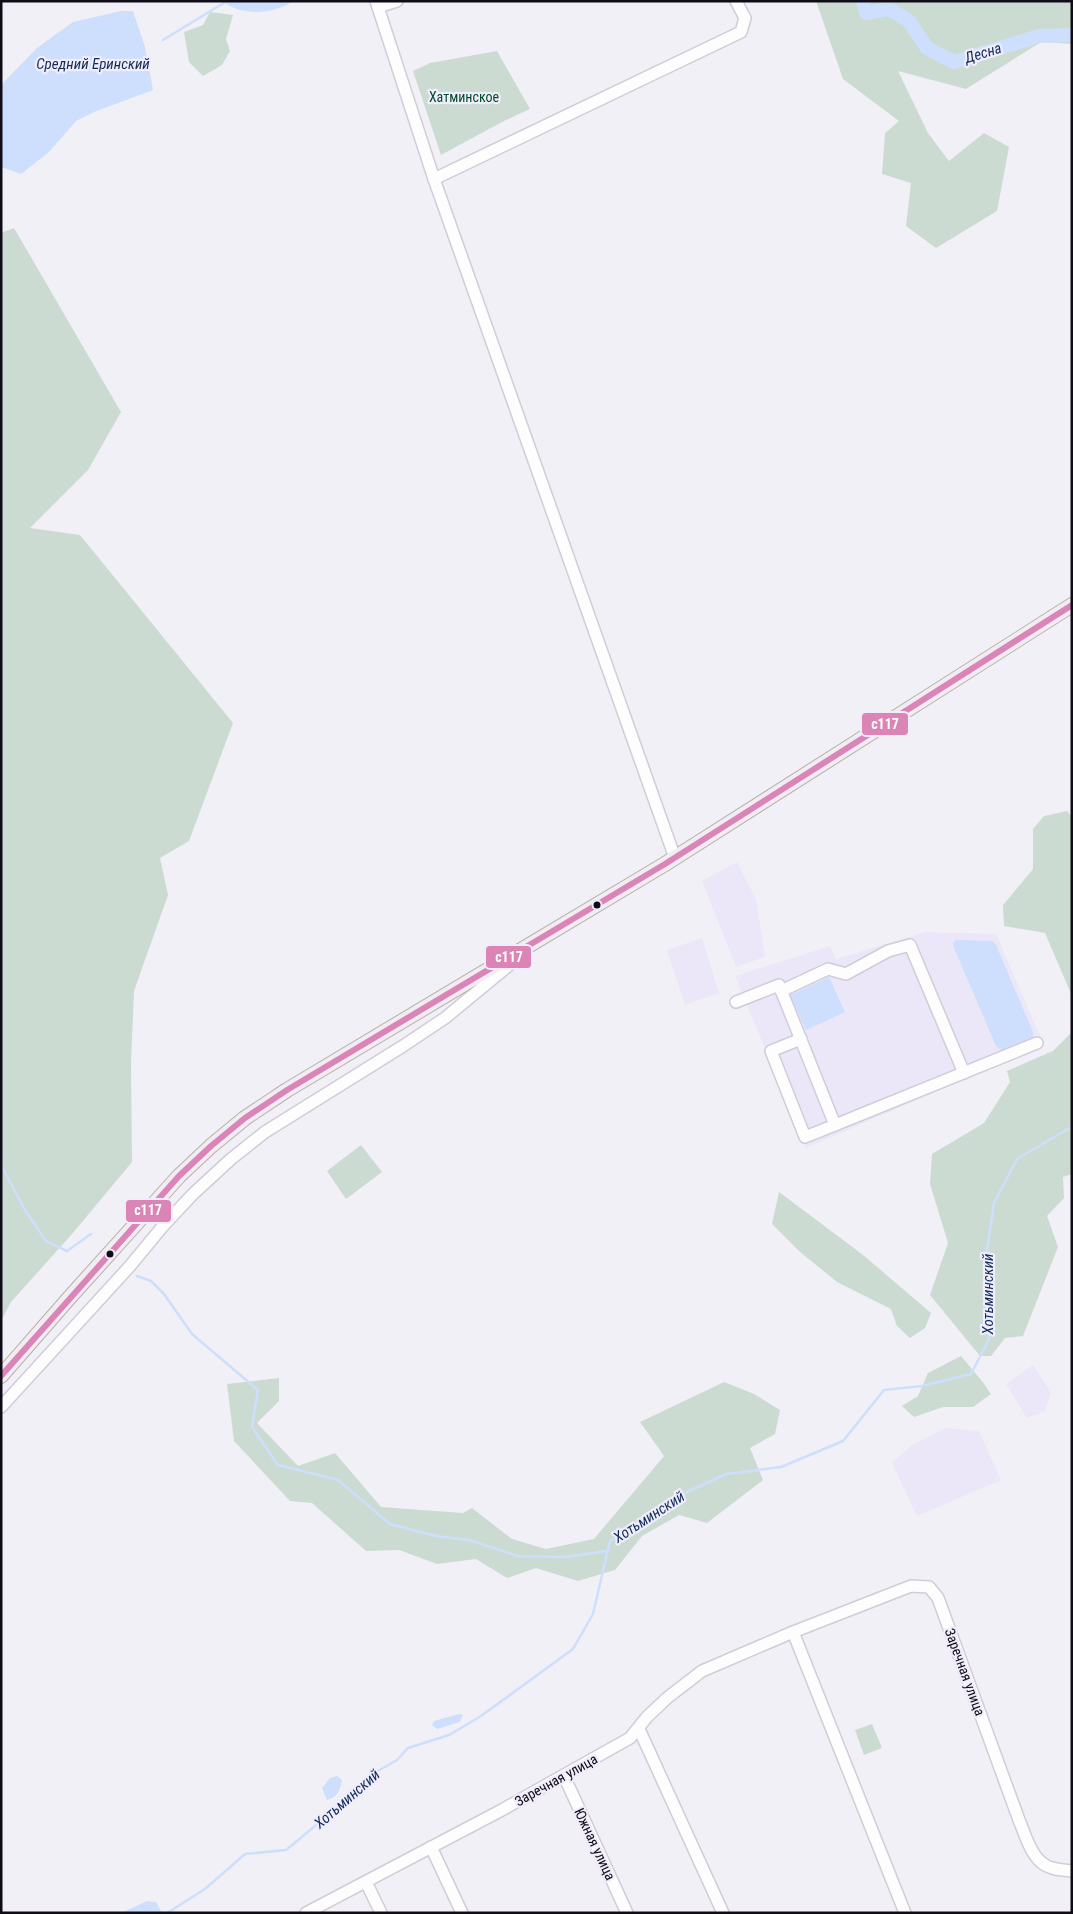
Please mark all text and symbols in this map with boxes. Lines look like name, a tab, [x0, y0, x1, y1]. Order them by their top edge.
water label: Десна	[961, 39, 1004, 67]
water label: Средний Еринский	[36, 55, 150, 73]
park label: Хатминское	[429, 89, 500, 105]
line badge: с117	[861, 712, 909, 736]
text: с117	[871, 716, 899, 732]
unlabelled marker	[592, 900, 602, 910]
line badge: с117	[485, 945, 532, 969]
text: с117	[495, 949, 523, 965]
line badge: с117	[125, 1199, 172, 1223]
text: с117	[134, 1202, 162, 1218]
unlabelled marker	[105, 1249, 115, 1259]
water label: Хотьминский	[979, 1254, 997, 1335]
water label: Хотьминский	[609, 1487, 688, 1547]
street label: Заречная улица	[942, 1626, 988, 1718]
street label: Заречная улица	[512, 1751, 600, 1809]
water label: Хотьминский	[310, 1766, 383, 1833]
street label: Южная улица	[571, 1805, 619, 1883]

